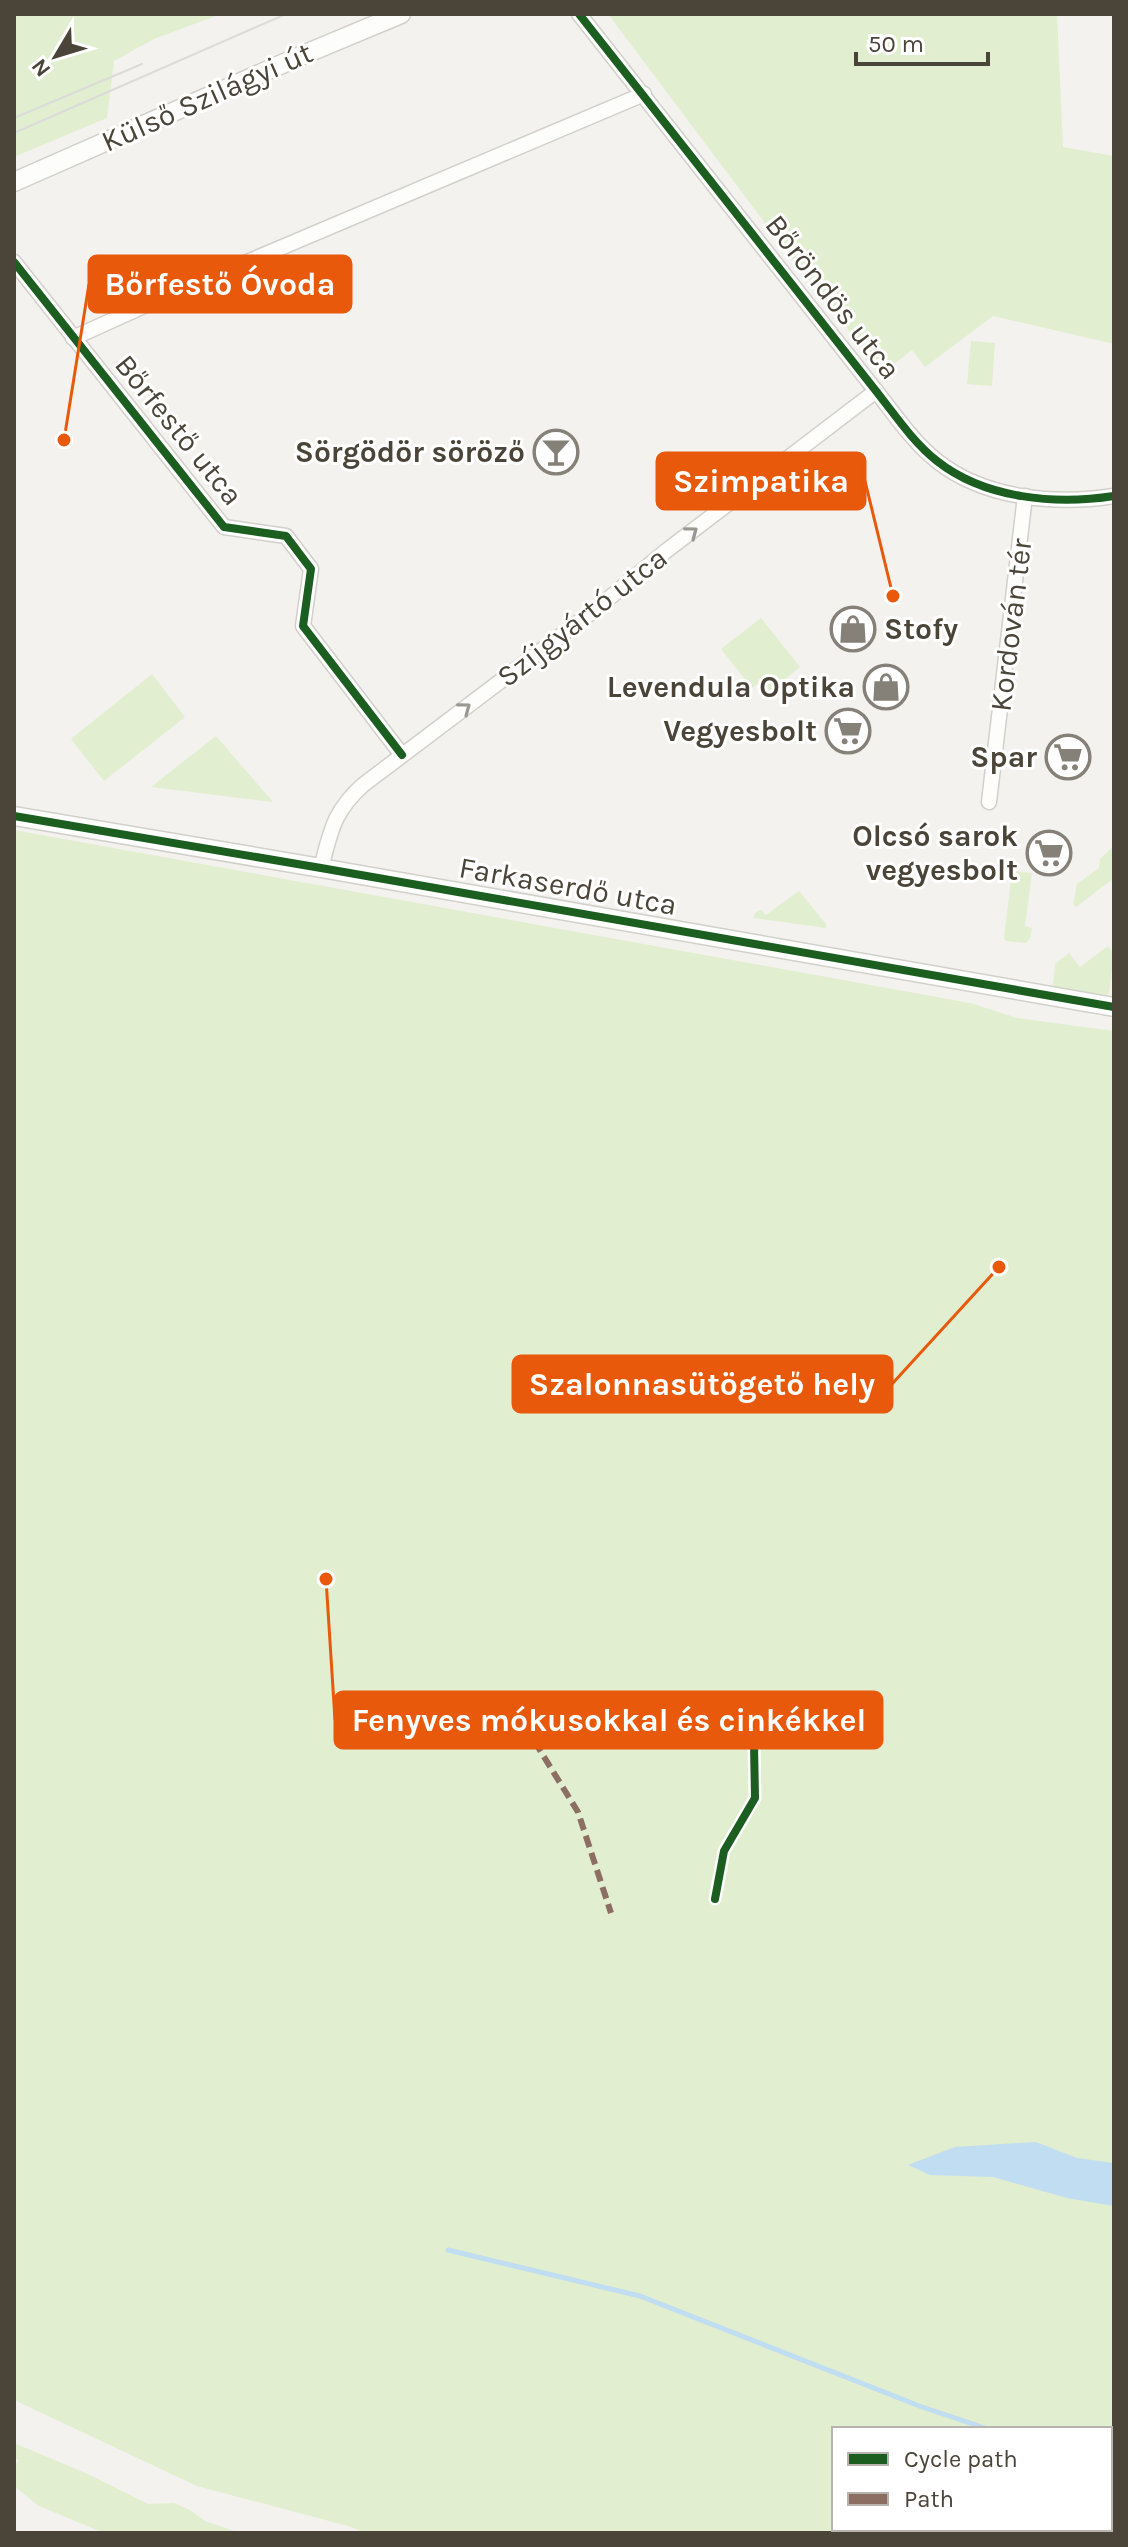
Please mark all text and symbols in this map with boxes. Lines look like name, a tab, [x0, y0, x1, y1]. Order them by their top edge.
north arrow	[16, 16, 96, 96]
scale bar	[856, 16, 988, 66]
text: 50 m	[868, 30, 924, 58]
street label: Külső Szilágyi út	[96, 34, 318, 160]
text: N	[26, 53, 56, 82]
street label: Bőröndös utca	[758, 208, 908, 386]
callout: Bőrfestő Óvoda	[89, 256, 351, 312]
text: Bőrfestő Óvoda	[105, 264, 335, 303]
street label: Bőrfestő utca	[107, 347, 251, 513]
bar icon: Sörgödör söröző	[532, 428, 580, 476]
place label: Sörgödör söröző	[295, 434, 525, 470]
callout: Szimpatika	[657, 453, 865, 509]
text: Szimpatika	[673, 463, 849, 500]
one-way arrow	[684, 527, 698, 541]
street label: Kordován tér	[983, 536, 1039, 714]
street label: Szíjgyártó utca	[490, 539, 674, 695]
shop icon: Stofy	[829, 605, 877, 653]
place label: Stofy	[884, 611, 958, 647]
shop icon: Levendula Optika	[862, 663, 910, 711]
place label: Levendula Optika	[607, 669, 855, 705]
one-way arrow	[456, 703, 470, 717]
supermarket icon: Vegyesbolt	[824, 707, 872, 755]
place label: Vegyesbolt	[663, 713, 817, 749]
supermarket icon: Spar	[1044, 733, 1092, 781]
place label: Spar	[970, 739, 1037, 775]
place label: Olcsó sarok vegyesbolt	[852, 818, 1018, 888]
supermarket icon: Olcsó sarok vegyesbolt	[1025, 829, 1073, 877]
street label: Farkaserdő utca	[456, 849, 680, 923]
callout: Szalonnasütögető hely	[513, 1356, 892, 1412]
text: Szalonnasütögető hely	[529, 1366, 875, 1403]
callout: Fenyves mókusokkal és cinkékkel	[335, 1692, 882, 1748]
text: Fenyves mókusokkal és cinkékkel	[352, 1702, 866, 1739]
legend	[832, 2427, 1112, 2531]
text: Cycle path	[904, 2445, 1018, 2473]
text: Path	[904, 2485, 954, 2513]

